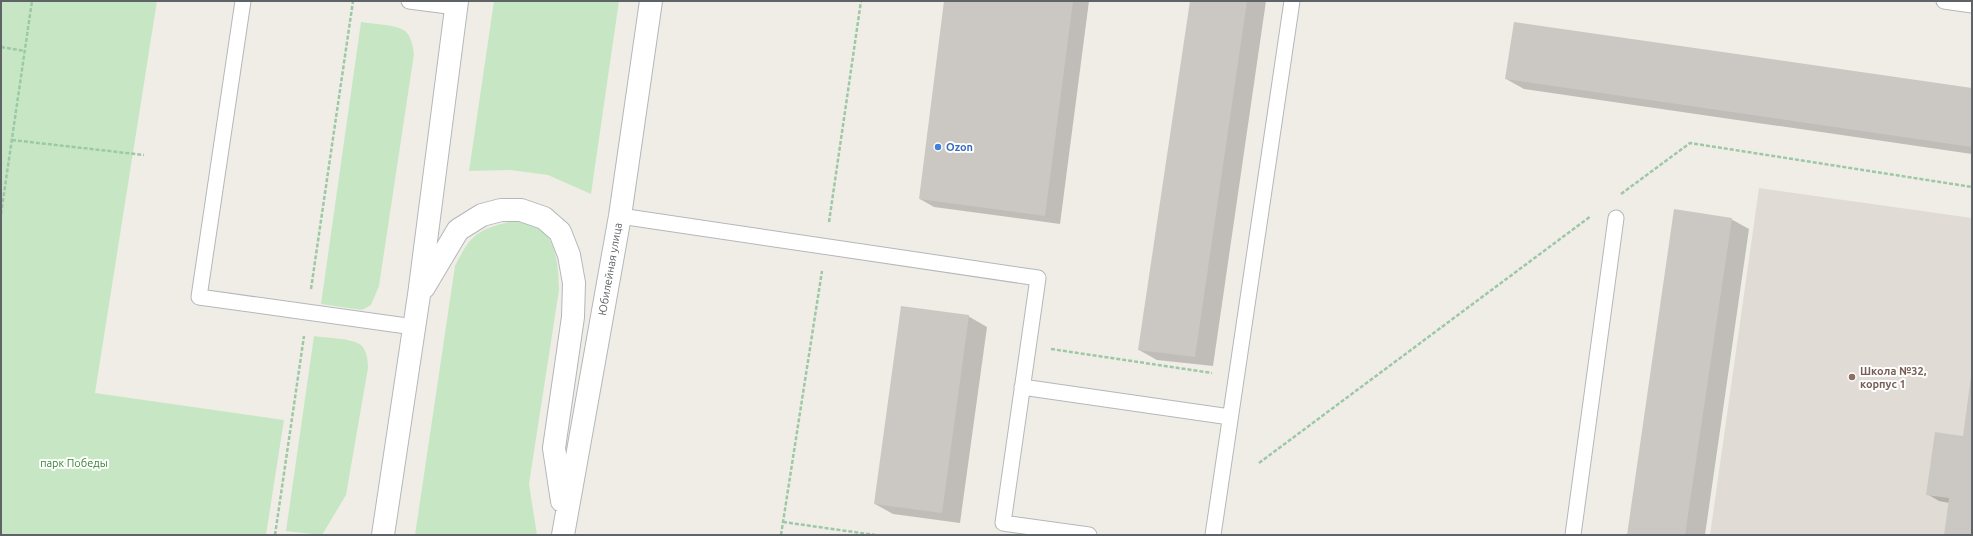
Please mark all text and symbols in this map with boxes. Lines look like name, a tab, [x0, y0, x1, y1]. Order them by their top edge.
place label: Ozon	[946, 141, 973, 153]
marker: Ozon	[933, 142, 943, 152]
street label: Юбилейная улица	[596, 222, 624, 316]
place label: Школа №32, корпус 1	[1860, 365, 1927, 390]
marker: Школа №32, корпус 1	[1847, 372, 1857, 382]
park label: парк Победы	[40, 457, 108, 469]

